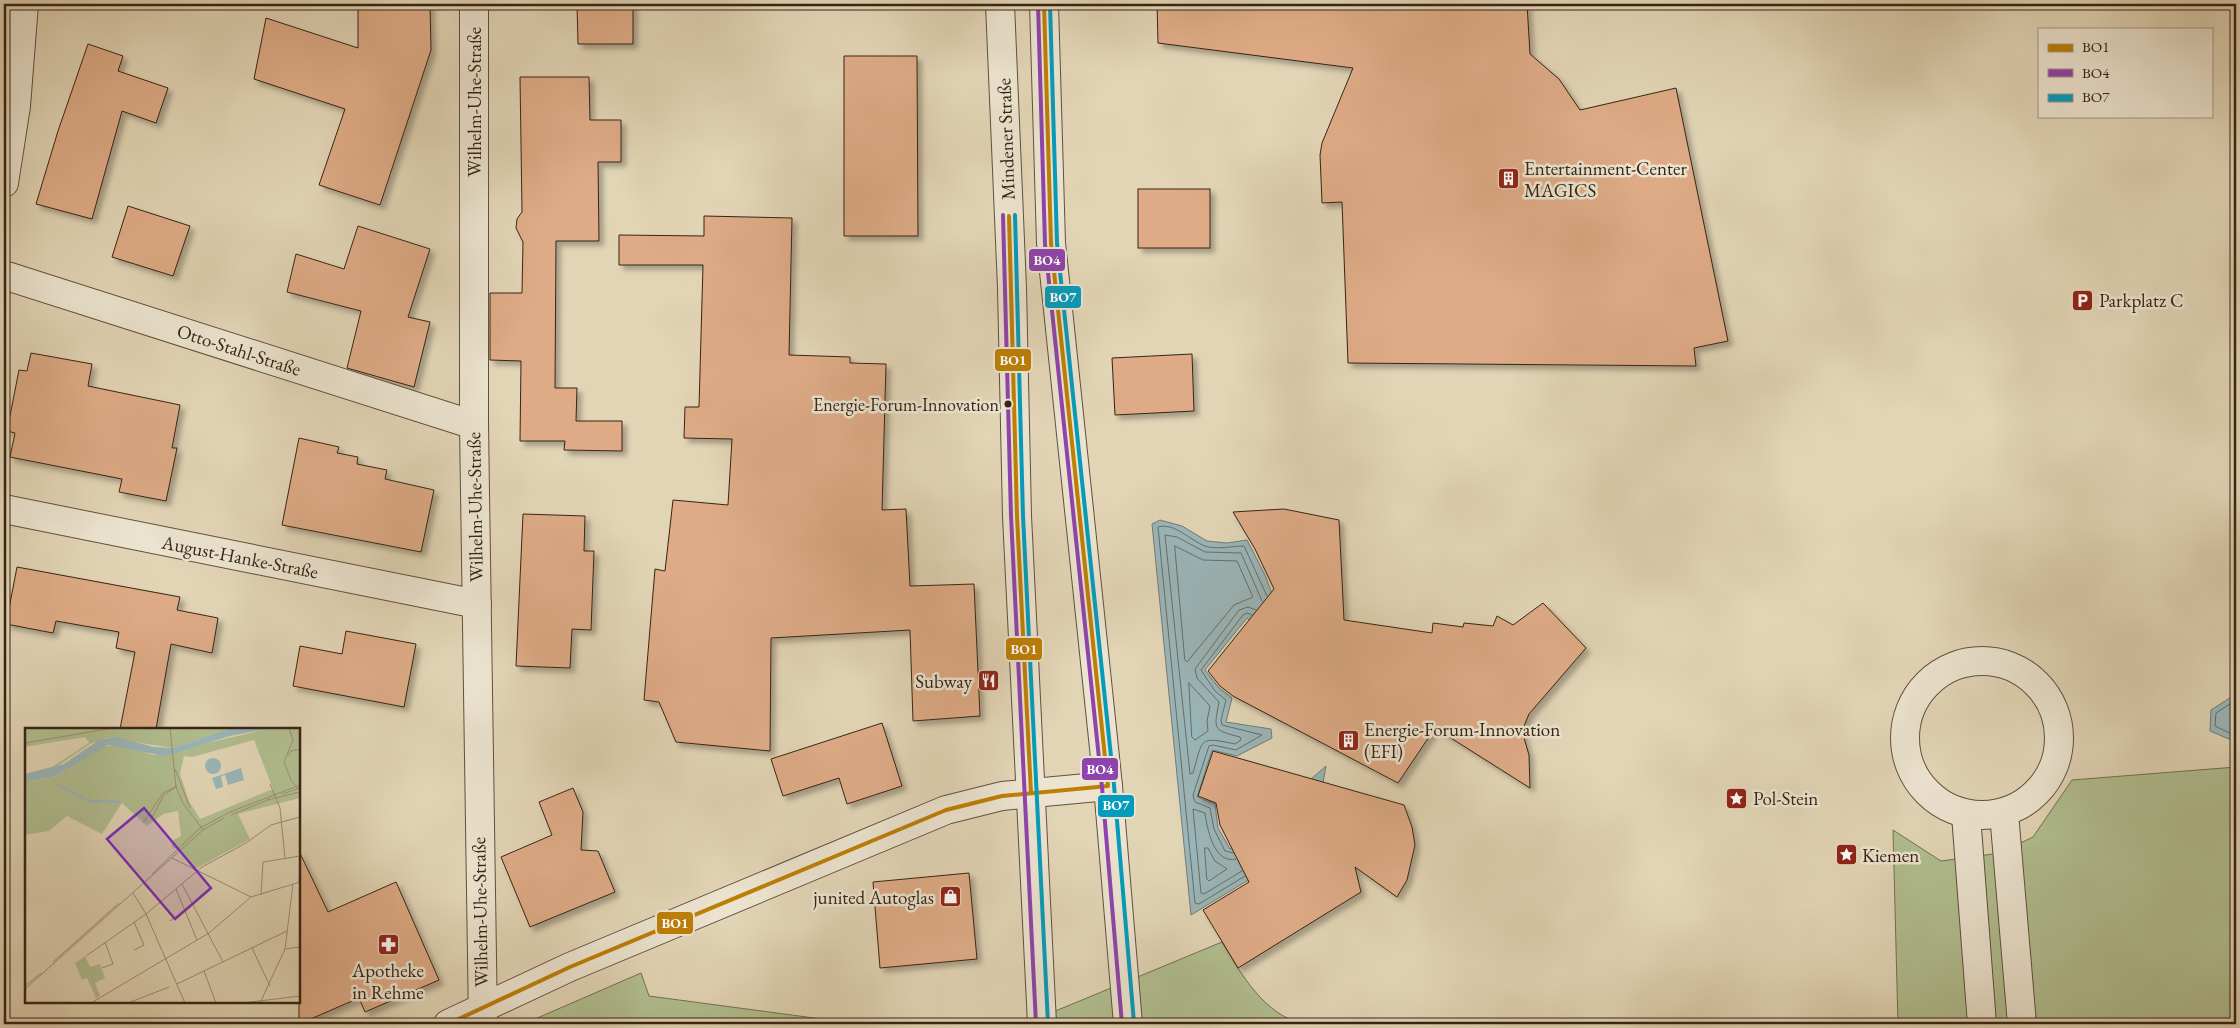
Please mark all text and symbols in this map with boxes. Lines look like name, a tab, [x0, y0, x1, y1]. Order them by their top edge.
street label: Wilhelm-Uhe-Straße	[462, 27, 487, 177]
legend	[2038, 28, 2212, 118]
text: BO1	[2082, 37, 2109, 56]
text: BO4	[2082, 63, 2110, 82]
street label: Mindener Straße	[991, 78, 1021, 200]
text: BO7	[2082, 87, 2110, 106]
place label: Entertainment-Center MAGICS	[1524, 156, 1687, 203]
building icon: Entertainment-Center MAGICS	[1496, 167, 1520, 191]
line badge: BO4	[1028, 248, 1066, 272]
text: BO4	[1034, 251, 1061, 269]
line badge: BO7	[1044, 285, 1082, 309]
text: BO7	[1050, 288, 1077, 306]
parking icon: Parkplatz C	[2071, 288, 2095, 312]
place label: Parkplatz C	[2099, 288, 2184, 313]
street label: Otto-Stahl-Straße	[174, 318, 304, 382]
line badge: BO1	[994, 348, 1032, 372]
text: BO1	[1000, 351, 1026, 369]
place label: Energie-Forum-Innovation	[813, 393, 999, 416]
marker: Energie-Forum-Innovation	[1003, 399, 1013, 409]
street label: Wilhelm-Uhe-Straße	[461, 432, 489, 582]
street label: August-Hanke-Straße	[159, 529, 320, 584]
line badge: BO1	[1005, 637, 1043, 661]
text: BO1	[1011, 640, 1037, 658]
place label: Subway	[915, 669, 973, 694]
restaurant icon: Subway	[976, 669, 1000, 693]
place label: Energie-Forum-Innovation (EFI)	[1364, 717, 1560, 764]
inset map	[25, 728, 300, 1003]
building icon: Energie-Forum-Innovation (EFI)	[1336, 728, 1360, 752]
line badge: BO4	[1081, 757, 1119, 781]
text: BO4	[1087, 760, 1114, 778]
place icon: Pol-Stein	[1725, 786, 1749, 810]
place label: Pol-Stein	[1753, 786, 1818, 811]
line badge: BO7	[1097, 794, 1135, 818]
text: BO7	[1103, 796, 1130, 814]
street label: Wilhelm-Uhe-Straße	[466, 837, 494, 987]
place icon: Kiemen	[1834, 843, 1858, 867]
place label: Kiemen	[1862, 843, 1919, 868]
place label: junited Autoglas	[812, 885, 934, 910]
shop icon: junited Autoglas	[938, 885, 962, 909]
line badge: BO1	[656, 911, 694, 935]
text: BO1	[662, 914, 688, 932]
pharmacy icon: Apotheke in Rehme	[376, 932, 400, 956]
place label: Apotheke in Rehme	[351, 958, 424, 1005]

